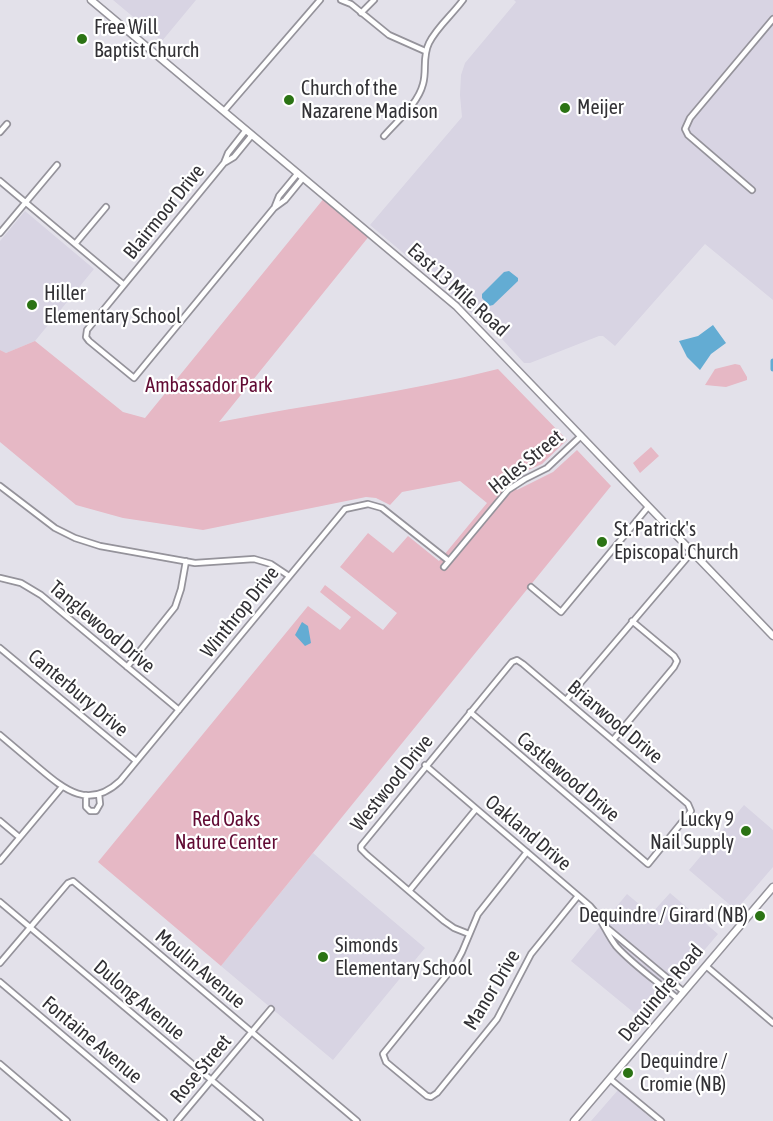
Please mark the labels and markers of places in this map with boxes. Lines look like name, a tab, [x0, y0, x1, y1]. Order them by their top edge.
place label: Free Will Baptist Church	[94, 16, 200, 63]
marker: Free Will Baptist Church	[75, 32, 89, 46]
place label: Church of the Nazarene Madison	[301, 77, 438, 124]
marker: Church of the Nazarene Madison	[282, 93, 296, 107]
place label: Meijer	[577, 96, 624, 120]
marker: Meijer	[558, 101, 572, 115]
place label: Hiller Elementary School	[44, 282, 181, 329]
marker: Hiller Elementary School	[25, 298, 39, 312]
place label: St. Patrick's Episcopal Church	[614, 518, 739, 565]
marker: St. Patrick's Episcopal Church	[595, 535, 609, 549]
place label: Lucky 9 Nail Supply	[650, 808, 734, 855]
marker: Lucky 9 Nail Supply	[739, 824, 753, 838]
place label: Dequindre / Girard (NB)	[579, 904, 748, 928]
marker: Dequindre / Girard (NB)	[753, 909, 767, 923]
place label: Simonds Elementary School	[335, 934, 472, 981]
marker: Simonds Elementary School	[316, 950, 330, 964]
place label: Dequindre / Cromie (NB)	[640, 1050, 728, 1097]
marker: Dequindre / Cromie (NB)	[621, 1066, 635, 1080]

